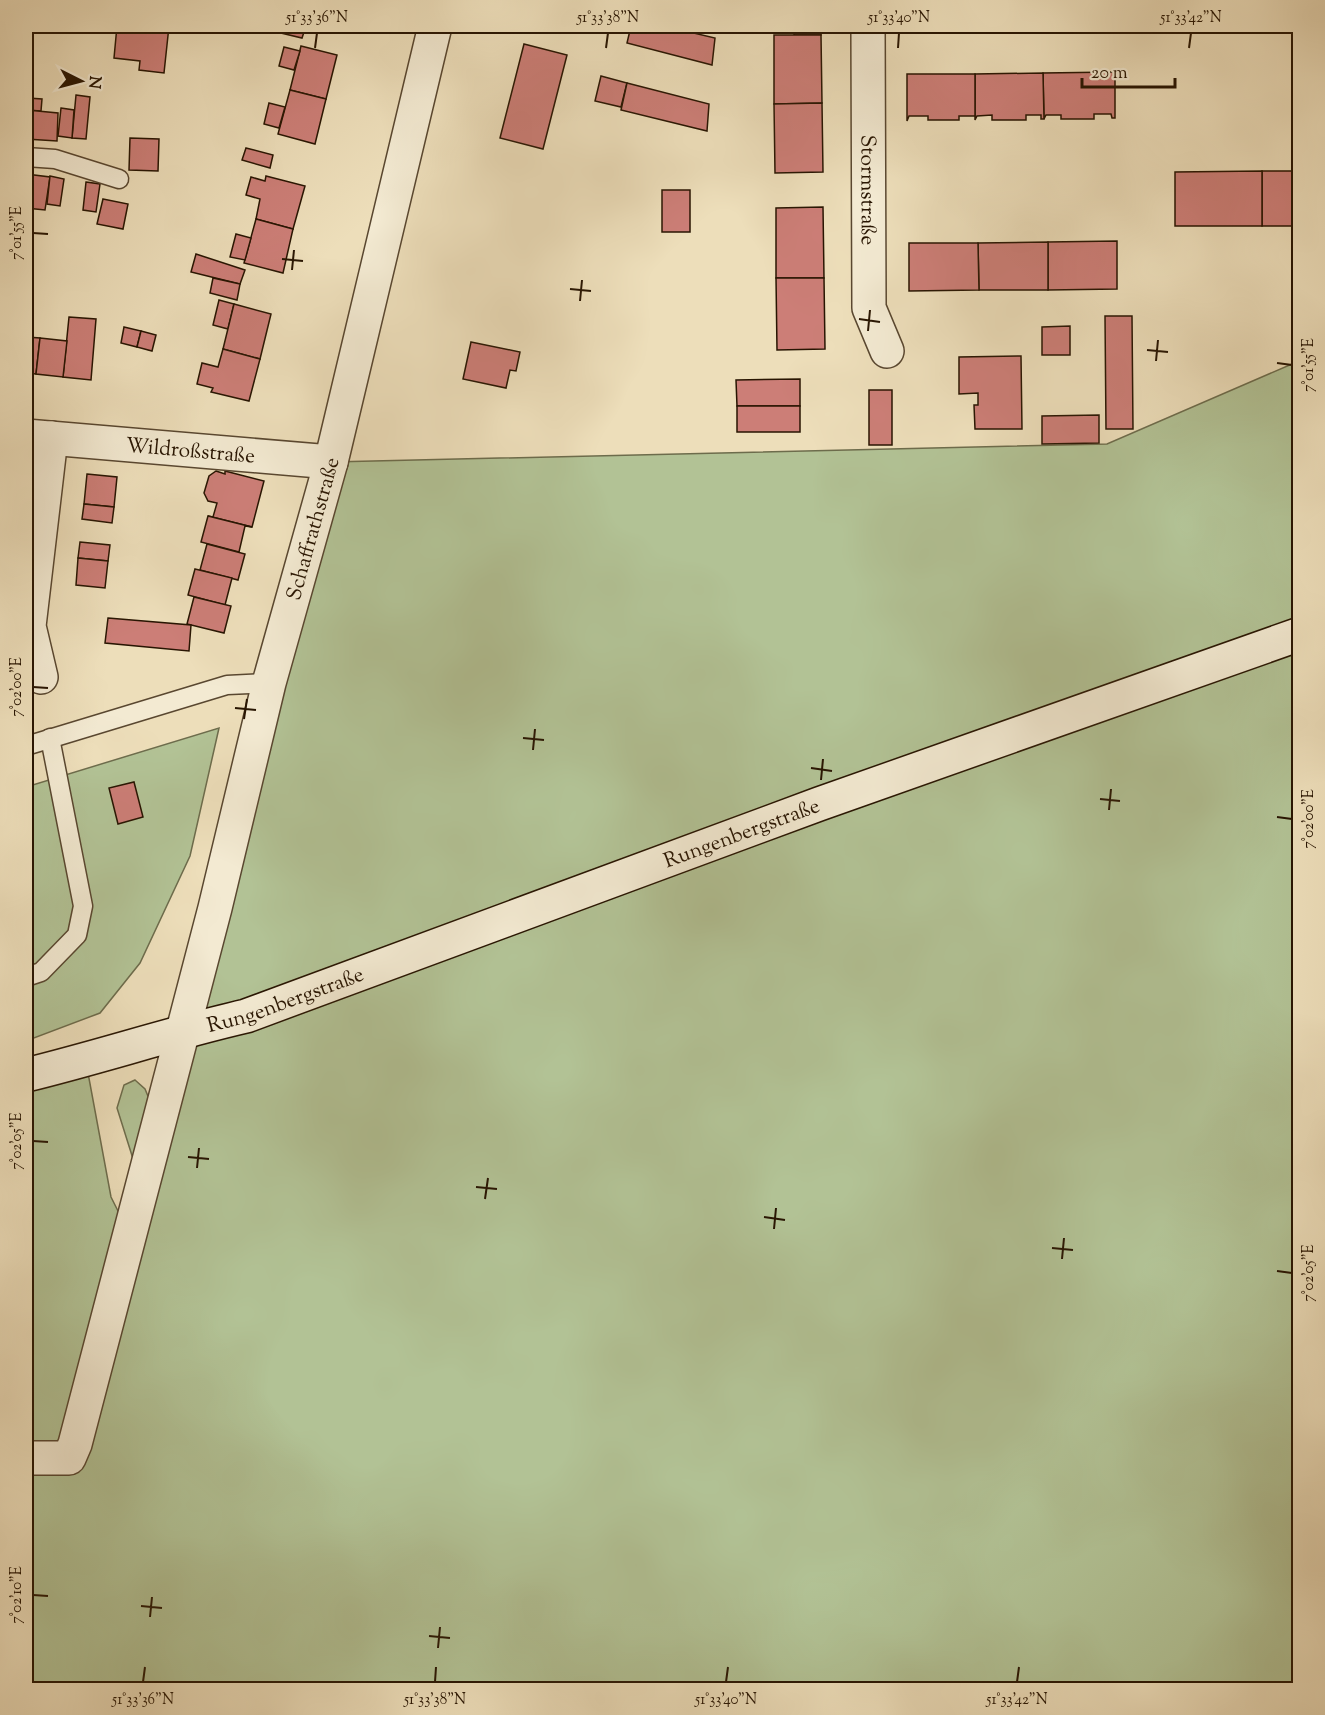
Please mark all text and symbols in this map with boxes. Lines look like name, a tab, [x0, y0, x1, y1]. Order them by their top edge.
text: 51°33'36"N	[285, 8, 348, 29]
text: 51°33'38"N	[576, 8, 639, 29]
text: 51°33'40"N	[867, 8, 930, 29]
text: 51°33'42"N	[1159, 8, 1222, 29]
north arrow	[51, 51, 111, 111]
scale bar	[1082, 51, 1175, 89]
text: 20 m	[1091, 61, 1128, 87]
text: N	[81, 75, 106, 90]
street label: Stormstraße	[851, 135, 882, 245]
text: 7°01'55"E	[7, 206, 28, 260]
text: 7°01'55"E	[1299, 338, 1320, 392]
street label: Wildroßstraße	[124, 432, 256, 472]
street label: Schaffrathstraße	[280, 454, 349, 604]
text: 7°02'00"E	[7, 657, 28, 717]
text: 7°02'00"E	[1299, 789, 1320, 849]
street label: Rungenbergstraße	[660, 792, 824, 877]
street label: Rungenbergstraße	[204, 961, 369, 1042]
text: 7°02'05"E	[7, 1112, 28, 1170]
text: 7°02'05"E	[1299, 1244, 1320, 1302]
text: 7°02'10"E	[7, 1566, 28, 1624]
text: 51°33'36"N	[111, 1690, 174, 1711]
text: 51°33'38"N	[403, 1690, 466, 1711]
text: 51°33'40"N	[694, 1690, 757, 1711]
text: 51°33'42"N	[985, 1690, 1048, 1711]

